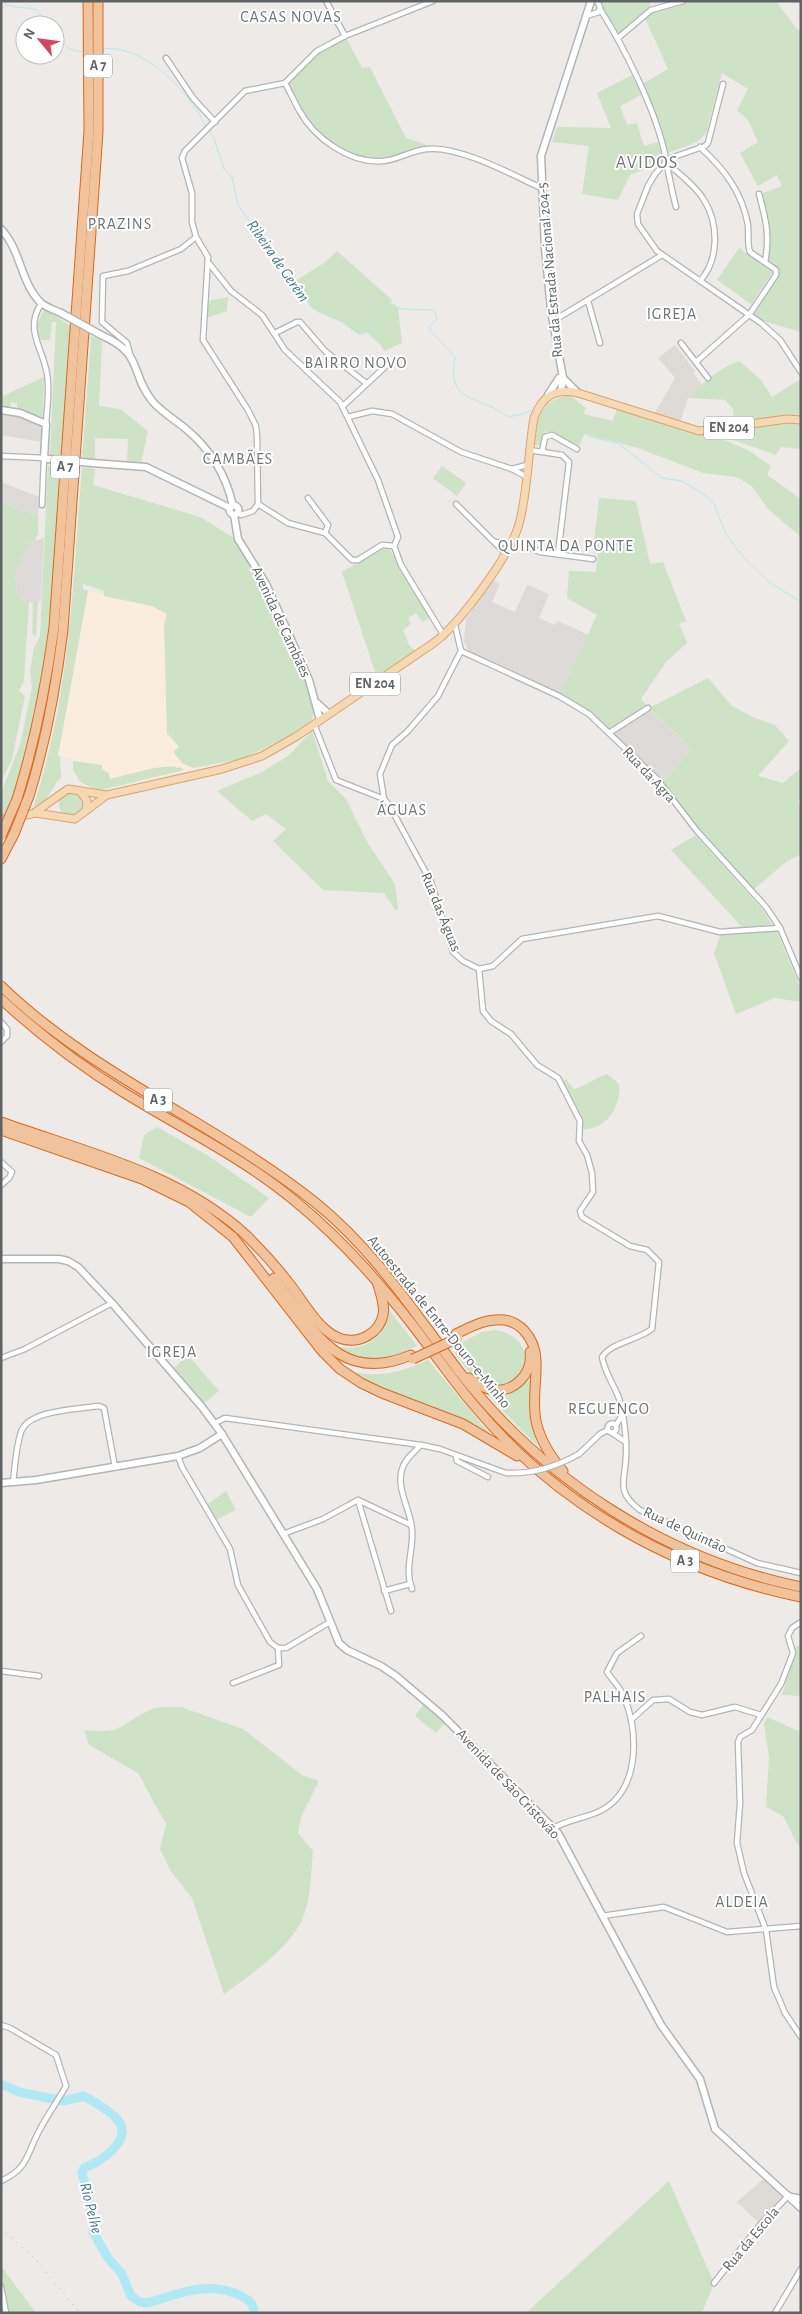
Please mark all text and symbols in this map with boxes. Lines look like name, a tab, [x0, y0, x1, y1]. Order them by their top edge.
district label: CASAS NOVAS	[240, 9, 342, 25]
north arrow	[15, 15, 65, 65]
text: N	[21, 27, 38, 42]
road number: A 7	[84, 54, 112, 78]
district label: AVIDOS	[616, 154, 678, 172]
street label: Rua da Estrada Nacional 204-5	[535, 182, 565, 358]
district label: PRAZINS	[88, 216, 152, 232]
water label: Ribeira de Gerêm	[244, 217, 312, 305]
district label: IGREJA	[647, 306, 697, 322]
district label: BAIRRO NOVO	[304, 355, 408, 371]
road number: EN 204	[704, 416, 754, 439]
district label: CAMBÃES	[203, 449, 273, 467]
road number: A 7	[51, 456, 79, 478]
district label: QUINTA DA PONTE	[498, 538, 634, 555]
street label: Avenida de Cambães	[249, 564, 313, 680]
road number: EN 204	[350, 672, 400, 696]
street label: Rua da Agra	[620, 744, 678, 806]
district label: ÁGUAS	[377, 800, 427, 818]
street label: Rua das Águas	[418, 870, 466, 954]
road number: A 3	[144, 1088, 172, 1112]
street label: Autoestrada de Entre-Douro-e-Minho	[365, 1233, 513, 1411]
district label: IGREJA	[147, 1344, 197, 1360]
district label: REGUENGO	[568, 1401, 650, 1417]
street label: Rua de Quintão	[641, 1504, 729, 1556]
road number: A 3	[671, 1550, 699, 1572]
district label: PALHAIS	[584, 1689, 646, 1705]
street label: Avenida de São Cristovão	[453, 1726, 563, 1842]
district label: ALDEIA	[715, 1894, 769, 1910]
water label: Rio Pelhe	[77, 2181, 105, 2235]
street label: Rua da Escola	[720, 2204, 782, 2274]

